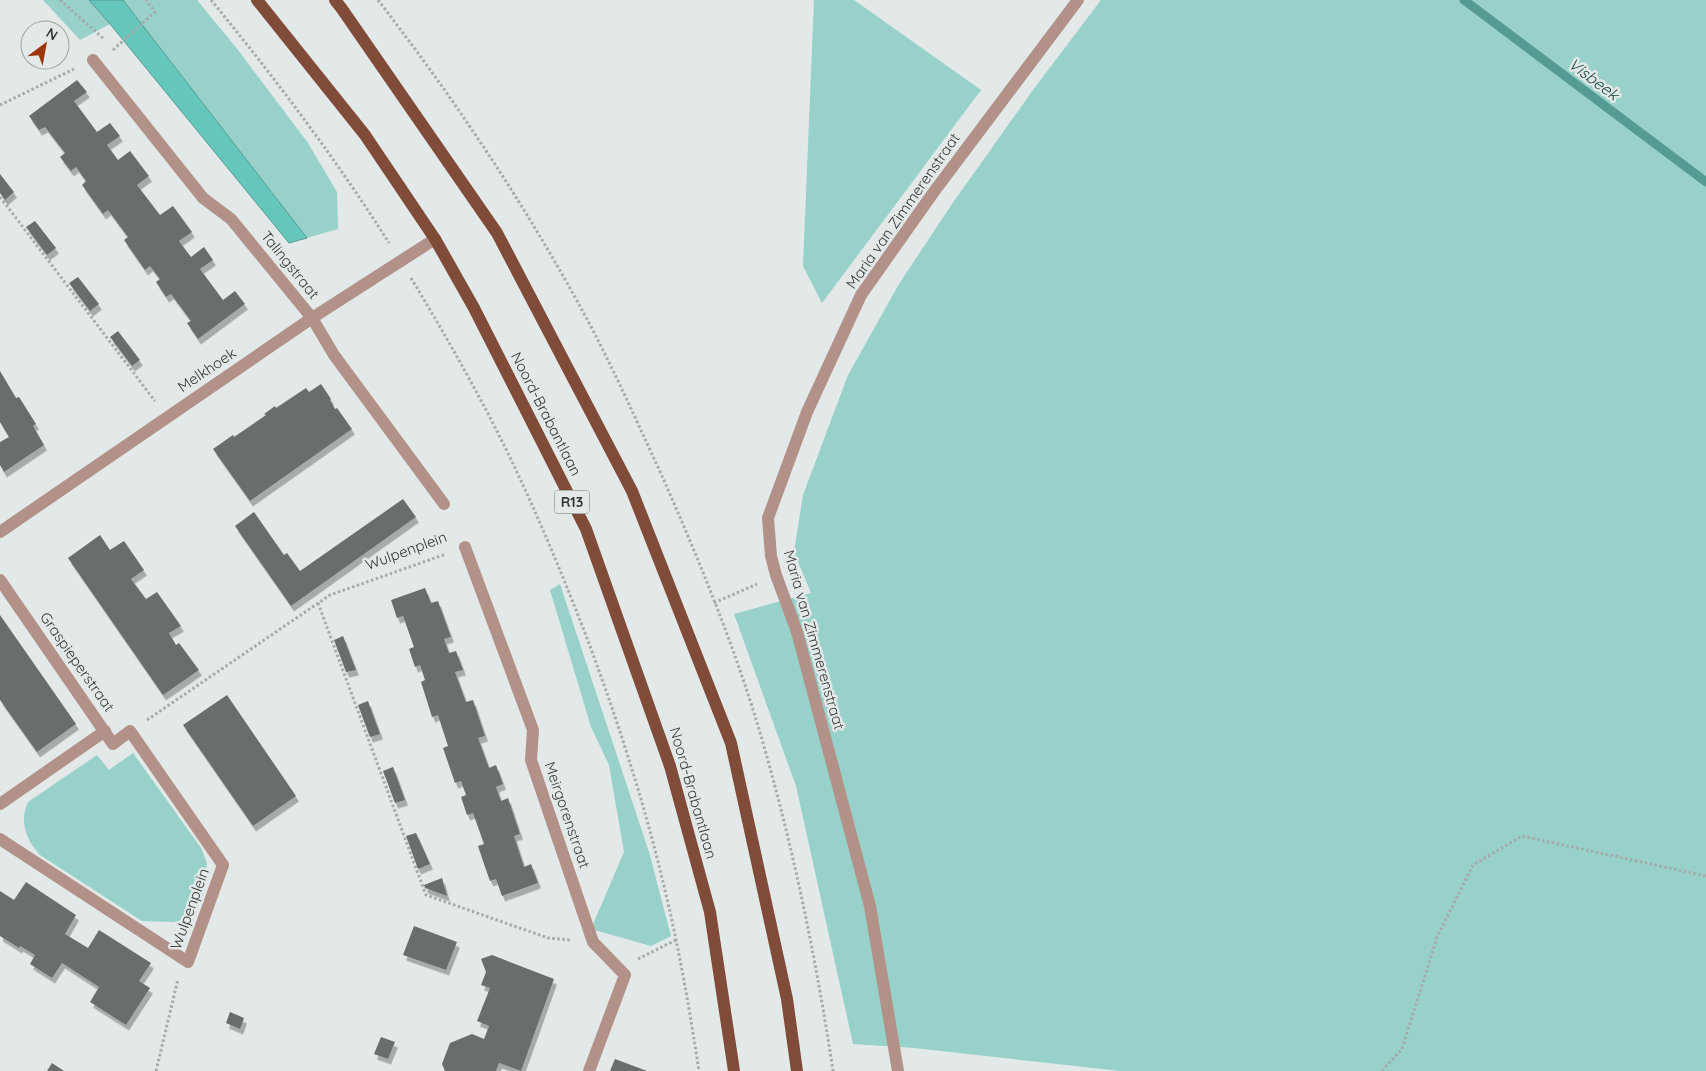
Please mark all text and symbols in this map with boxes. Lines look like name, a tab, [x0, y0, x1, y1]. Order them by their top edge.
north arrow	[20, 20, 70, 70]
text: N	[43, 24, 61, 44]
water label: Visbeek	[1565, 54, 1624, 105]
street label: Maria van Zimmerenstraat	[842, 129, 964, 292]
street label: Talingstraat	[257, 227, 324, 303]
street label: Melkhoek	[174, 343, 240, 396]
street label: Noord-Brabantlaan	[507, 349, 586, 479]
road number: R13	[554, 491, 590, 514]
street label: Wulpenplein	[362, 527, 449, 574]
street label: Maria van Zimmerenstraat	[780, 548, 849, 732]
street label: Graspieperstraat	[36, 608, 119, 715]
street label: Noord-Brabantlaan	[666, 725, 721, 861]
street label: Meirgorenstraat	[540, 759, 595, 871]
street label: Wulpenplein	[166, 865, 213, 952]

